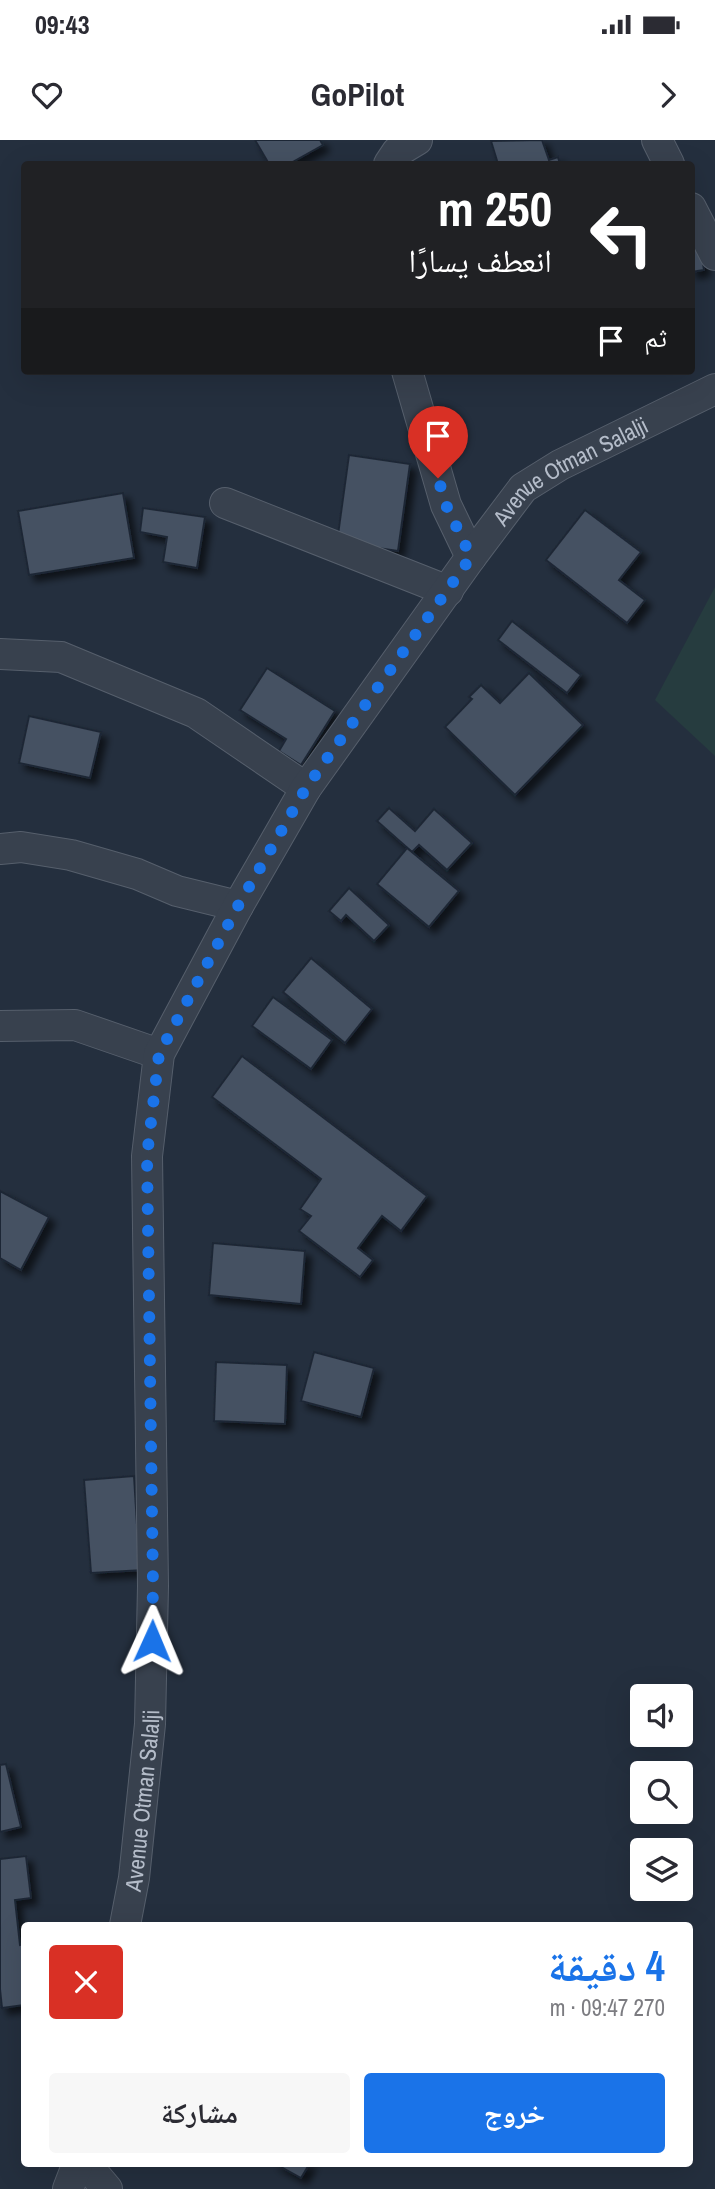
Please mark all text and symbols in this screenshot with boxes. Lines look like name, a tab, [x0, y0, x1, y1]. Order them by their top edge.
text: 09:43	[35, 7, 90, 42]
text: GoPilot	[311, 73, 404, 116]
icon: heart	[28, 76, 66, 114]
icon: forward	[649, 76, 687, 114]
text: 250 m	[438, 175, 552, 241]
icon: left	[576, 189, 667, 280]
text: انعطف يسارًا	[409, 239, 552, 282]
text: ثم	[644, 320, 667, 355]
icon: arrive	[592, 322, 630, 360]
pin	[408, 406, 468, 478]
street label: Avenue Otman Salalji	[484, 409, 653, 532]
icon: arrive	[419, 417, 457, 455]
position arrow	[115, 1604, 189, 1678]
map controls	[630, 1684, 693, 1901]
button: sound	[630, 1684, 693, 1747]
street label: Avenue Otman Salalji	[116, 1709, 166, 1895]
button: search	[630, 1761, 693, 1824]
button: layers	[630, 1838, 693, 1901]
text: 4 دقيقة	[548, 1938, 665, 1994]
button: close	[49, 1945, 123, 2019]
text: 270 m · 09:47	[550, 1992, 665, 2023]
button: مشاركة	[49, 2073, 350, 2153]
button: خروج	[364, 2073, 665, 2153]

